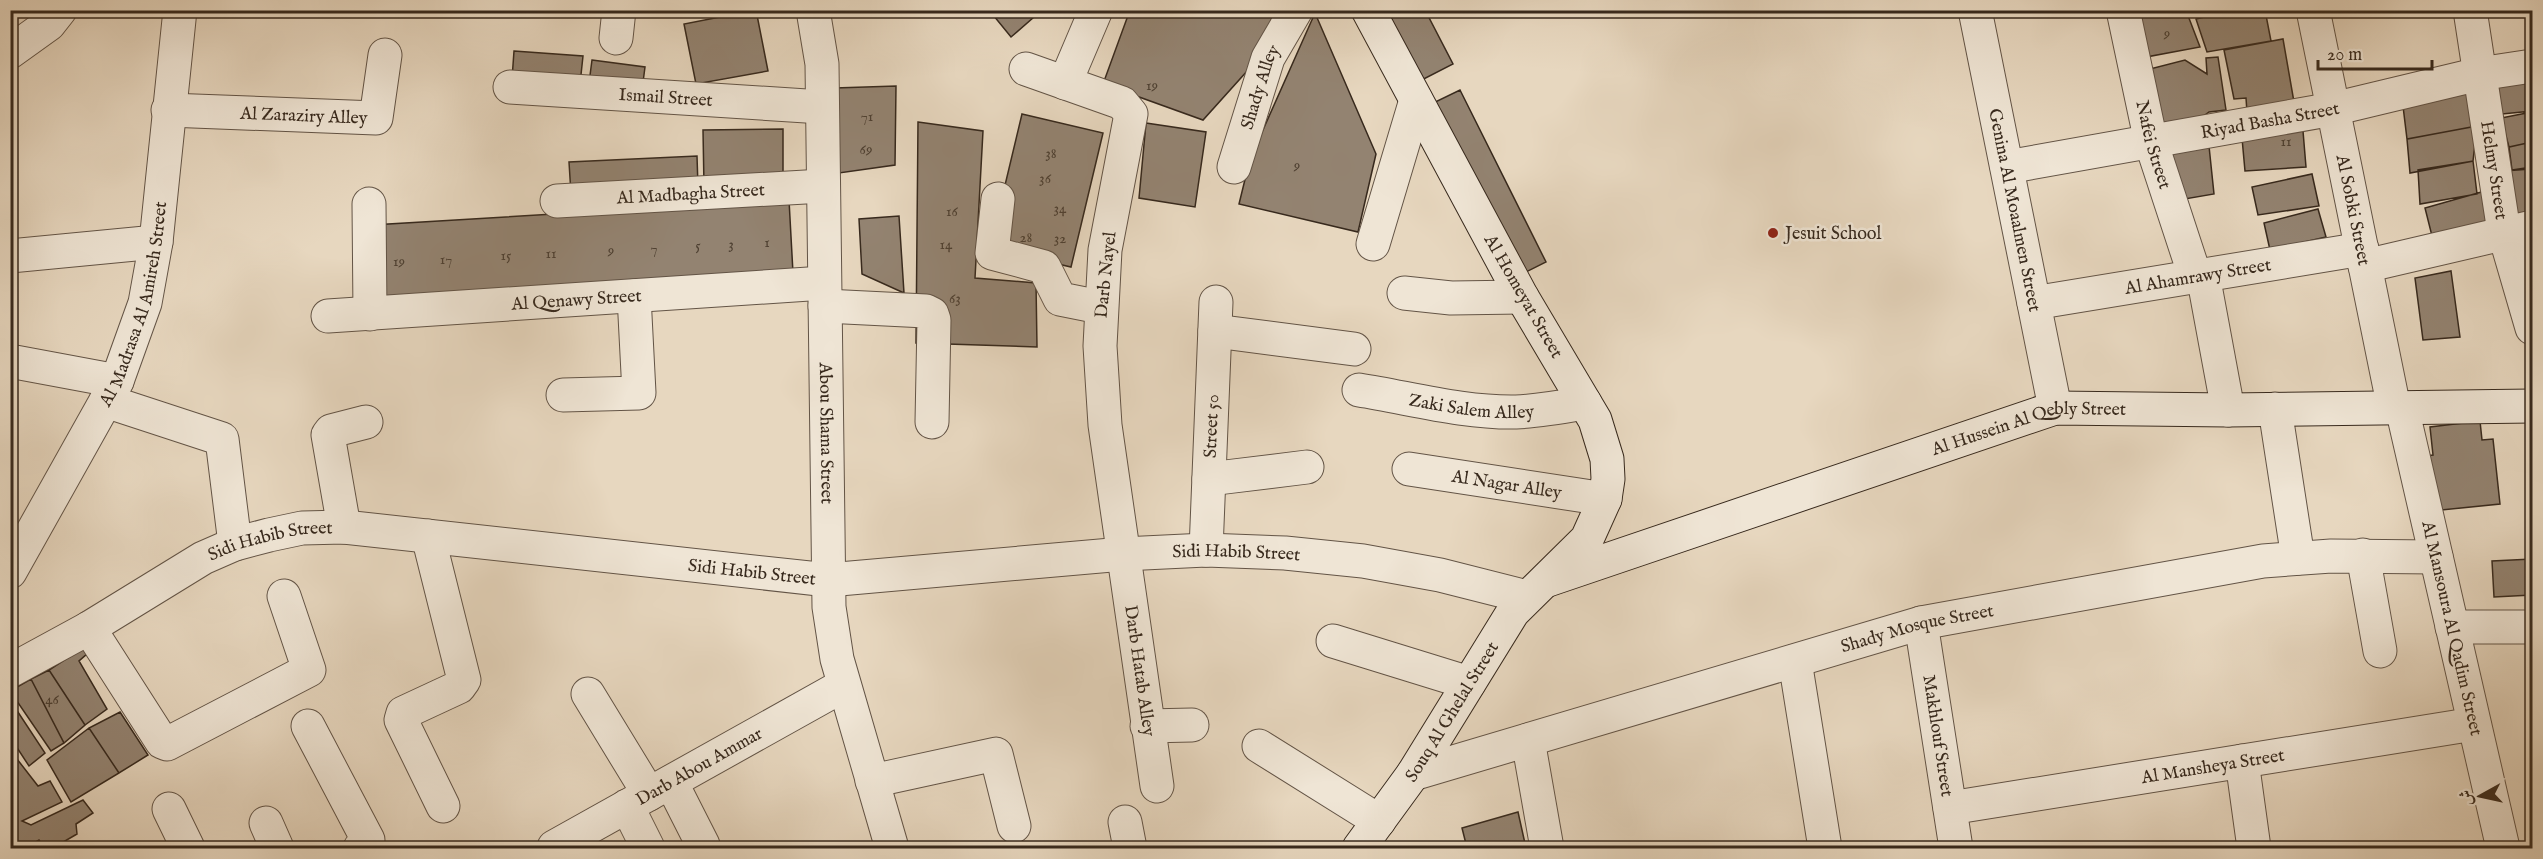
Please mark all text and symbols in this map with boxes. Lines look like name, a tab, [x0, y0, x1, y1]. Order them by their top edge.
house number: 9	[2163, 24, 2170, 43]
scale bar	[2318, 33, 2432, 71]
street label: Shady Alley	[1236, 41, 1286, 133]
text: 20 m	[2327, 44, 2362, 67]
house number: 19	[1146, 76, 1158, 95]
street label: Ismail Street	[618, 84, 713, 113]
street label: Nafei Street	[2129, 98, 2176, 192]
street label: Riyad Basha Street	[2199, 98, 2342, 145]
street label: Al Zaraziry Alley	[239, 103, 368, 131]
house number: 71	[861, 107, 873, 126]
street label: Genina Al Moaalmen Street	[1982, 107, 2045, 314]
street label: Helmy Street	[2474, 119, 2512, 221]
house number: 11	[2280, 132, 2292, 151]
house number: 69	[860, 140, 872, 159]
house number: 38	[1045, 144, 1057, 163]
street label: Al Sobki Street	[2330, 152, 2375, 268]
house number: 9	[1293, 156, 1300, 175]
house number: 36	[1039, 169, 1052, 188]
street label: Al Madbagha Street	[615, 179, 766, 211]
house number: 34	[1054, 199, 1067, 218]
street label: Al Madrasa Al Amireh Street	[94, 201, 173, 412]
house number: 16	[946, 202, 959, 221]
place label: Jesuit School	[1783, 223, 1882, 246]
marker: Jesuit School	[1766, 226, 1780, 240]
house number: 28	[1020, 228, 1033, 247]
house number: 32	[1054, 229, 1066, 248]
street label: Al Homeyat Street	[1477, 230, 1567, 363]
street label: Darb Nayel	[1091, 231, 1122, 320]
house number: 1	[764, 233, 770, 252]
house number: 3	[728, 235, 734, 254]
house number: 14	[940, 235, 953, 254]
house number: 5	[695, 236, 701, 255]
house number: 7	[650, 239, 658, 258]
house number: 9	[607, 241, 614, 260]
house number: 11	[545, 244, 557, 263]
house number: 15	[500, 246, 512, 265]
house number: 17	[440, 250, 452, 269]
house number: 19	[393, 252, 405, 271]
street label: Al Ahamrawy Street	[2122, 254, 2273, 301]
street label: Al Qenawy Street	[510, 285, 642, 317]
house number: 63	[949, 289, 961, 308]
street label: Abou Shama Street	[813, 361, 838, 504]
street label: Zaki Salem Alley	[1407, 389, 1535, 425]
street label: Street 50	[1200, 394, 1225, 459]
street label: Al Hussein Al Qebly Street	[1928, 397, 2126, 462]
street label: Al Nagar Alley	[1449, 466, 1563, 505]
street label: Sidi Habib Street	[205, 517, 333, 567]
street label: Al Mansoura Al Qadim Street	[2415, 518, 2487, 738]
street label: Sidi Habib Street	[1172, 540, 1301, 567]
street label: Sidi Habib Street	[687, 555, 817, 592]
street label: Shady Mosque Street	[1838, 600, 1996, 659]
street label: Darb Hatab Alley	[1118, 604, 1160, 738]
street label: Souq Al Ghelal Street	[1401, 638, 1505, 787]
street label: Makhlouf Street	[1916, 673, 1958, 798]
house number: 46	[45, 690, 60, 709]
street label: Darb Abou Ammar	[632, 723, 767, 812]
street label: Al Mansheya Street	[2139, 745, 2286, 790]
north arrow	[2450, 766, 2510, 826]
text: ش	[2456, 789, 2478, 807]

